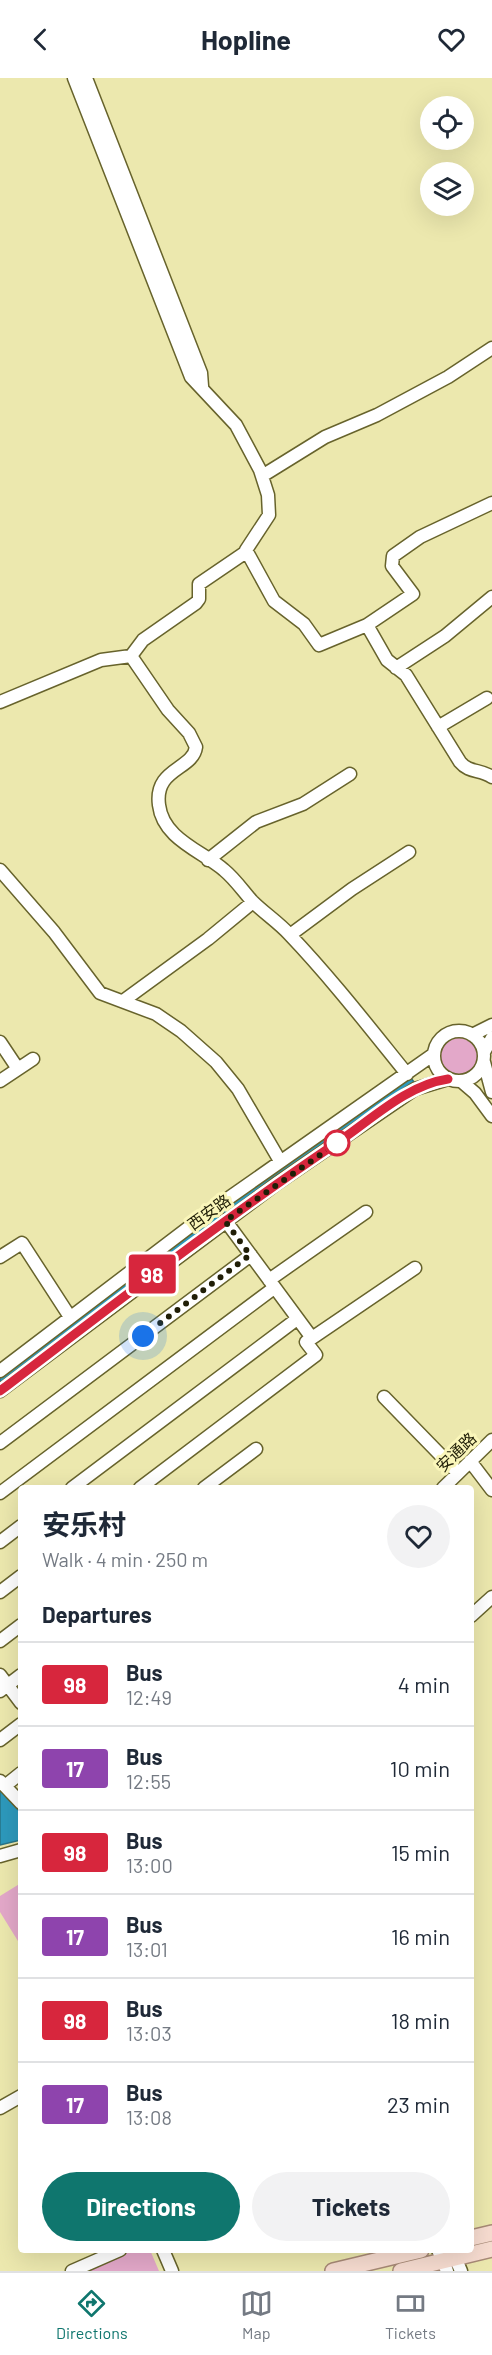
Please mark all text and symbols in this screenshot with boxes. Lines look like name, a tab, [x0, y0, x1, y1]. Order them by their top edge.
icon: back	[24, 23, 57, 56]
text: Hopline	[201, 23, 291, 55]
icon: heart	[435, 23, 468, 56]
map controls	[420, 96, 474, 216]
button: locate	[420, 96, 474, 150]
button: layers	[420, 162, 474, 216]
unlabelled marker	[324, 1130, 350, 1156]
street label: 西安路	[184, 1190, 234, 1233]
line badge: 98	[125, 1254, 179, 1294]
text: 98	[141, 1262, 163, 1287]
your location	[128, 1321, 158, 1351]
street label: 安通路	[432, 1428, 480, 1475]
button: heart	[387, 1505, 450, 1568]
text: 安乐村	[42, 1507, 126, 1541]
text: Walk · 4 min · 250 m	[42, 1547, 208, 1571]
text: Departures	[42, 1601, 152, 1627]
text: Bus	[126, 1659, 163, 1685]
text: 4 min	[398, 1671, 450, 1697]
text: 98	[64, 1672, 86, 1697]
text: 12:49	[126, 1685, 172, 1709]
text: Bus	[126, 1743, 163, 1769]
text: 10 min	[390, 1755, 450, 1781]
text: 17	[66, 1756, 84, 1781]
text: 12:55	[126, 1769, 171, 1793]
text: Bus	[126, 1827, 163, 1853]
text: 15 min	[391, 1839, 450, 1865]
text: 98	[64, 1840, 86, 1865]
text: 13:00	[126, 1853, 173, 1877]
text: Bus	[126, 1911, 163, 1937]
text: 16 min	[391, 1923, 450, 1949]
text: 17	[66, 1924, 84, 1949]
text: 13:01	[126, 1937, 168, 1961]
text: Bus	[126, 1995, 163, 2021]
text: 18 min	[391, 2007, 450, 2033]
text: 98	[64, 2008, 86, 2033]
text: 13:03	[126, 2021, 172, 2045]
text: Bus	[126, 2079, 163, 2105]
text: 23 min	[387, 2091, 450, 2117]
text: 17	[66, 2092, 84, 2117]
text: 13:08	[126, 2105, 172, 2129]
button: Directions	[42, 2172, 240, 2241]
button: Tickets	[252, 2172, 450, 2241]
tab: Directions	[56, 2287, 128, 2342]
tab: Map	[240, 2287, 273, 2342]
tab: Tickets	[385, 2287, 436, 2342]

